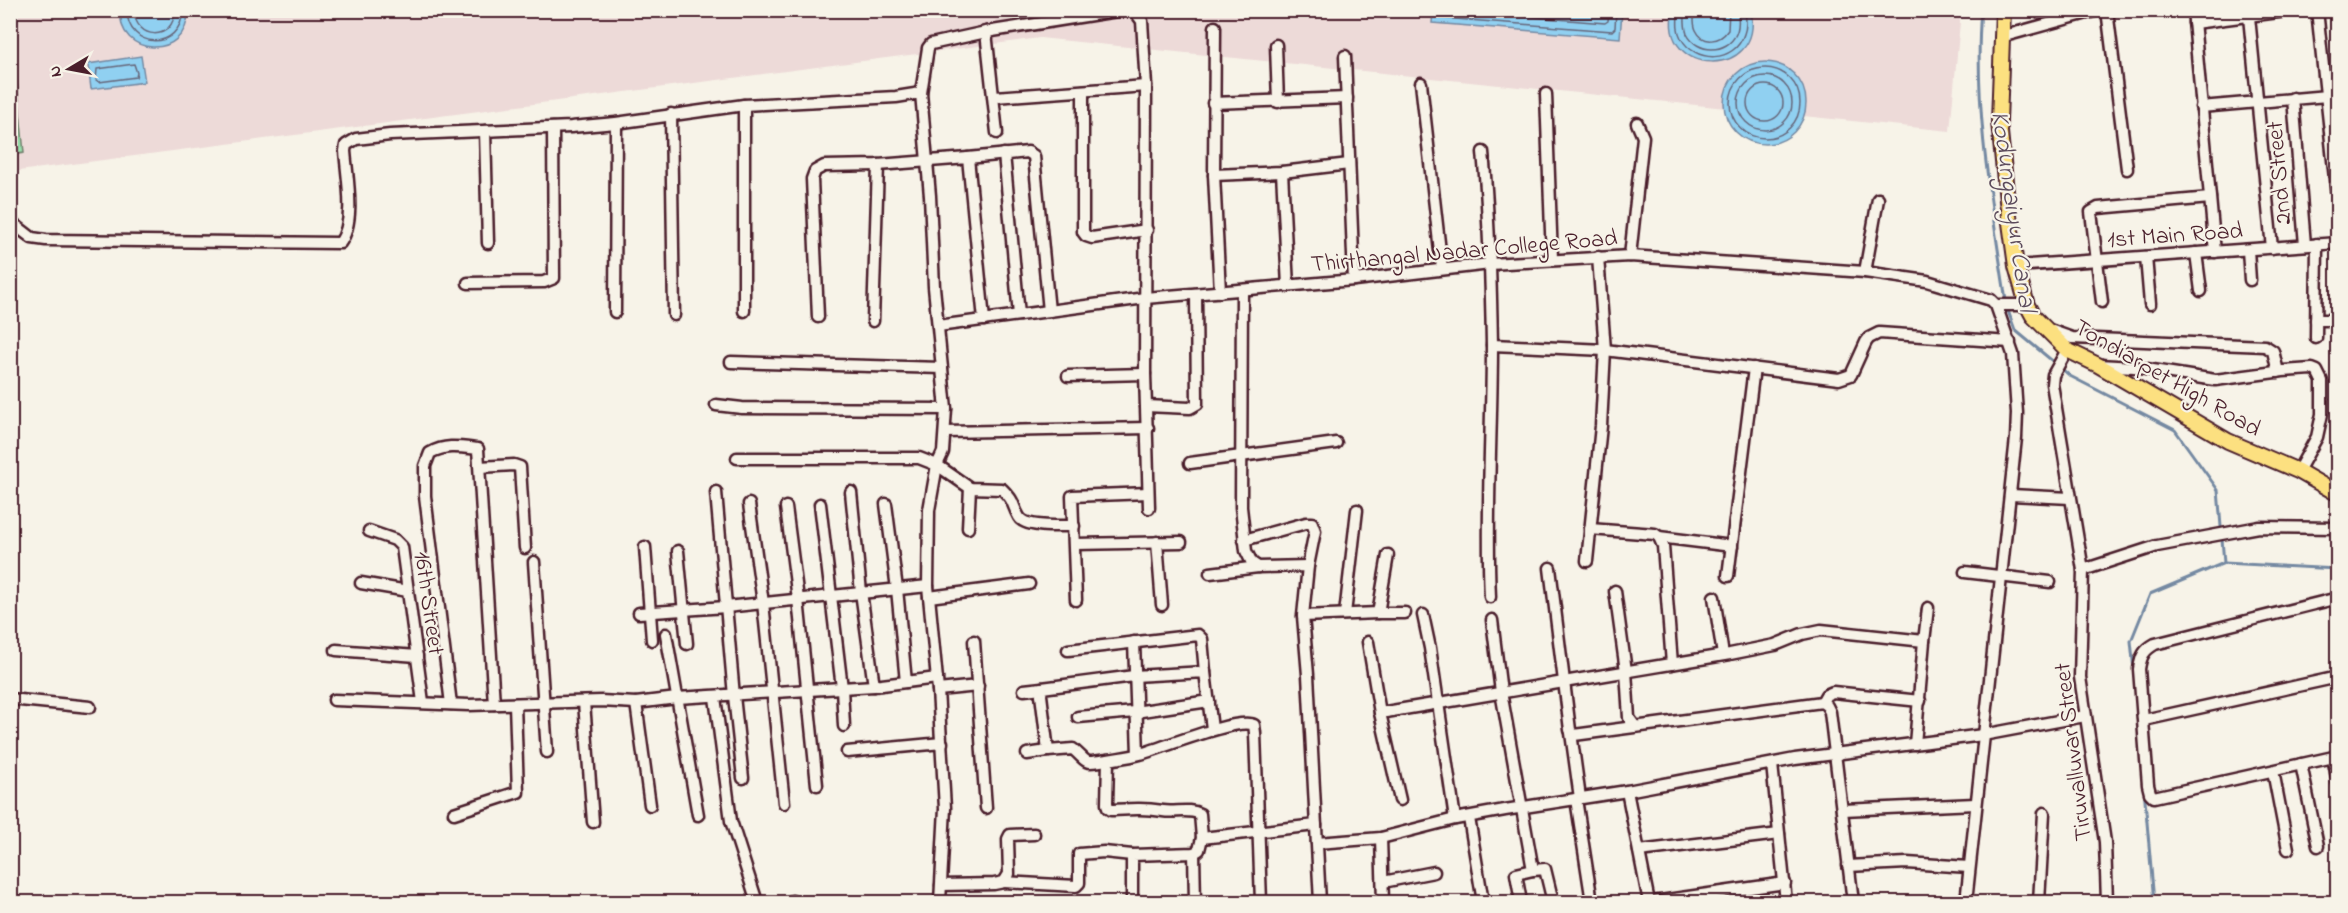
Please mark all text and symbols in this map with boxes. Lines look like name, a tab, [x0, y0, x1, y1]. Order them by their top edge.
north arrow	[39, 39, 99, 99]
text: N	[43, 64, 69, 79]
water label: Kodungaiyur Canal	[1979, 109, 2045, 317]
street label: 2nd Street	[2259, 120, 2302, 226]
street label: 1st Main Road	[2106, 214, 2245, 259]
street label: Thirthangal Nadar College Road	[1310, 222, 1619, 283]
street label: Tondiarpet High Road	[2067, 311, 2267, 447]
street label: 16th Street	[403, 549, 452, 657]
street label: Tiruvalluvar Street	[2046, 661, 2103, 843]

